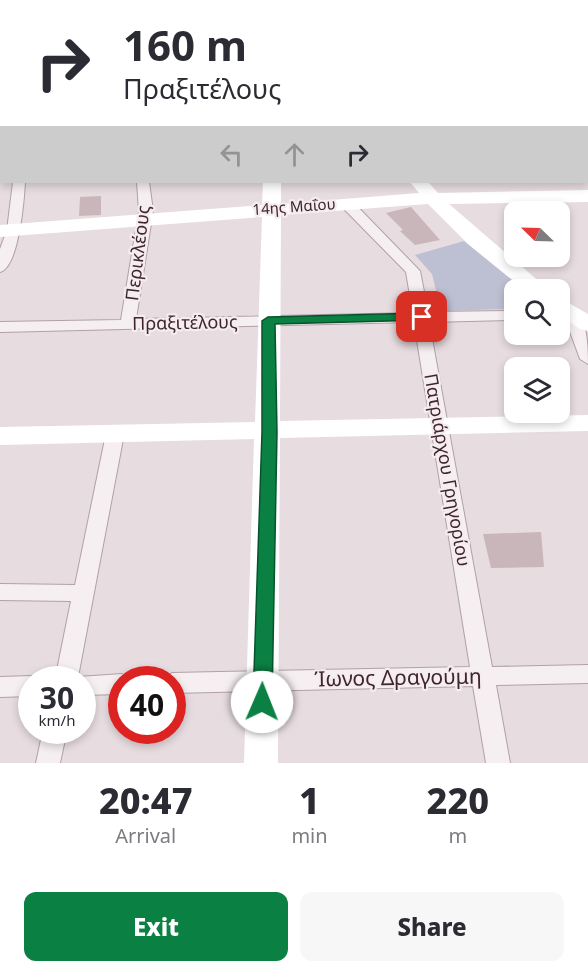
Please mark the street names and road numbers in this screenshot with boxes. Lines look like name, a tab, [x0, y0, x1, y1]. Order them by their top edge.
street label: 14ης Μαΐου	[252, 193, 336, 219]
street label: Περικλέους	[119, 204, 155, 302]
street label: Πραξιτέλους	[132, 309, 238, 335]
street label: Πατριάρχου Γρηγορίου	[419, 372, 477, 568]
street label: Ίωνος Δραγούμη	[314, 662, 482, 692]

